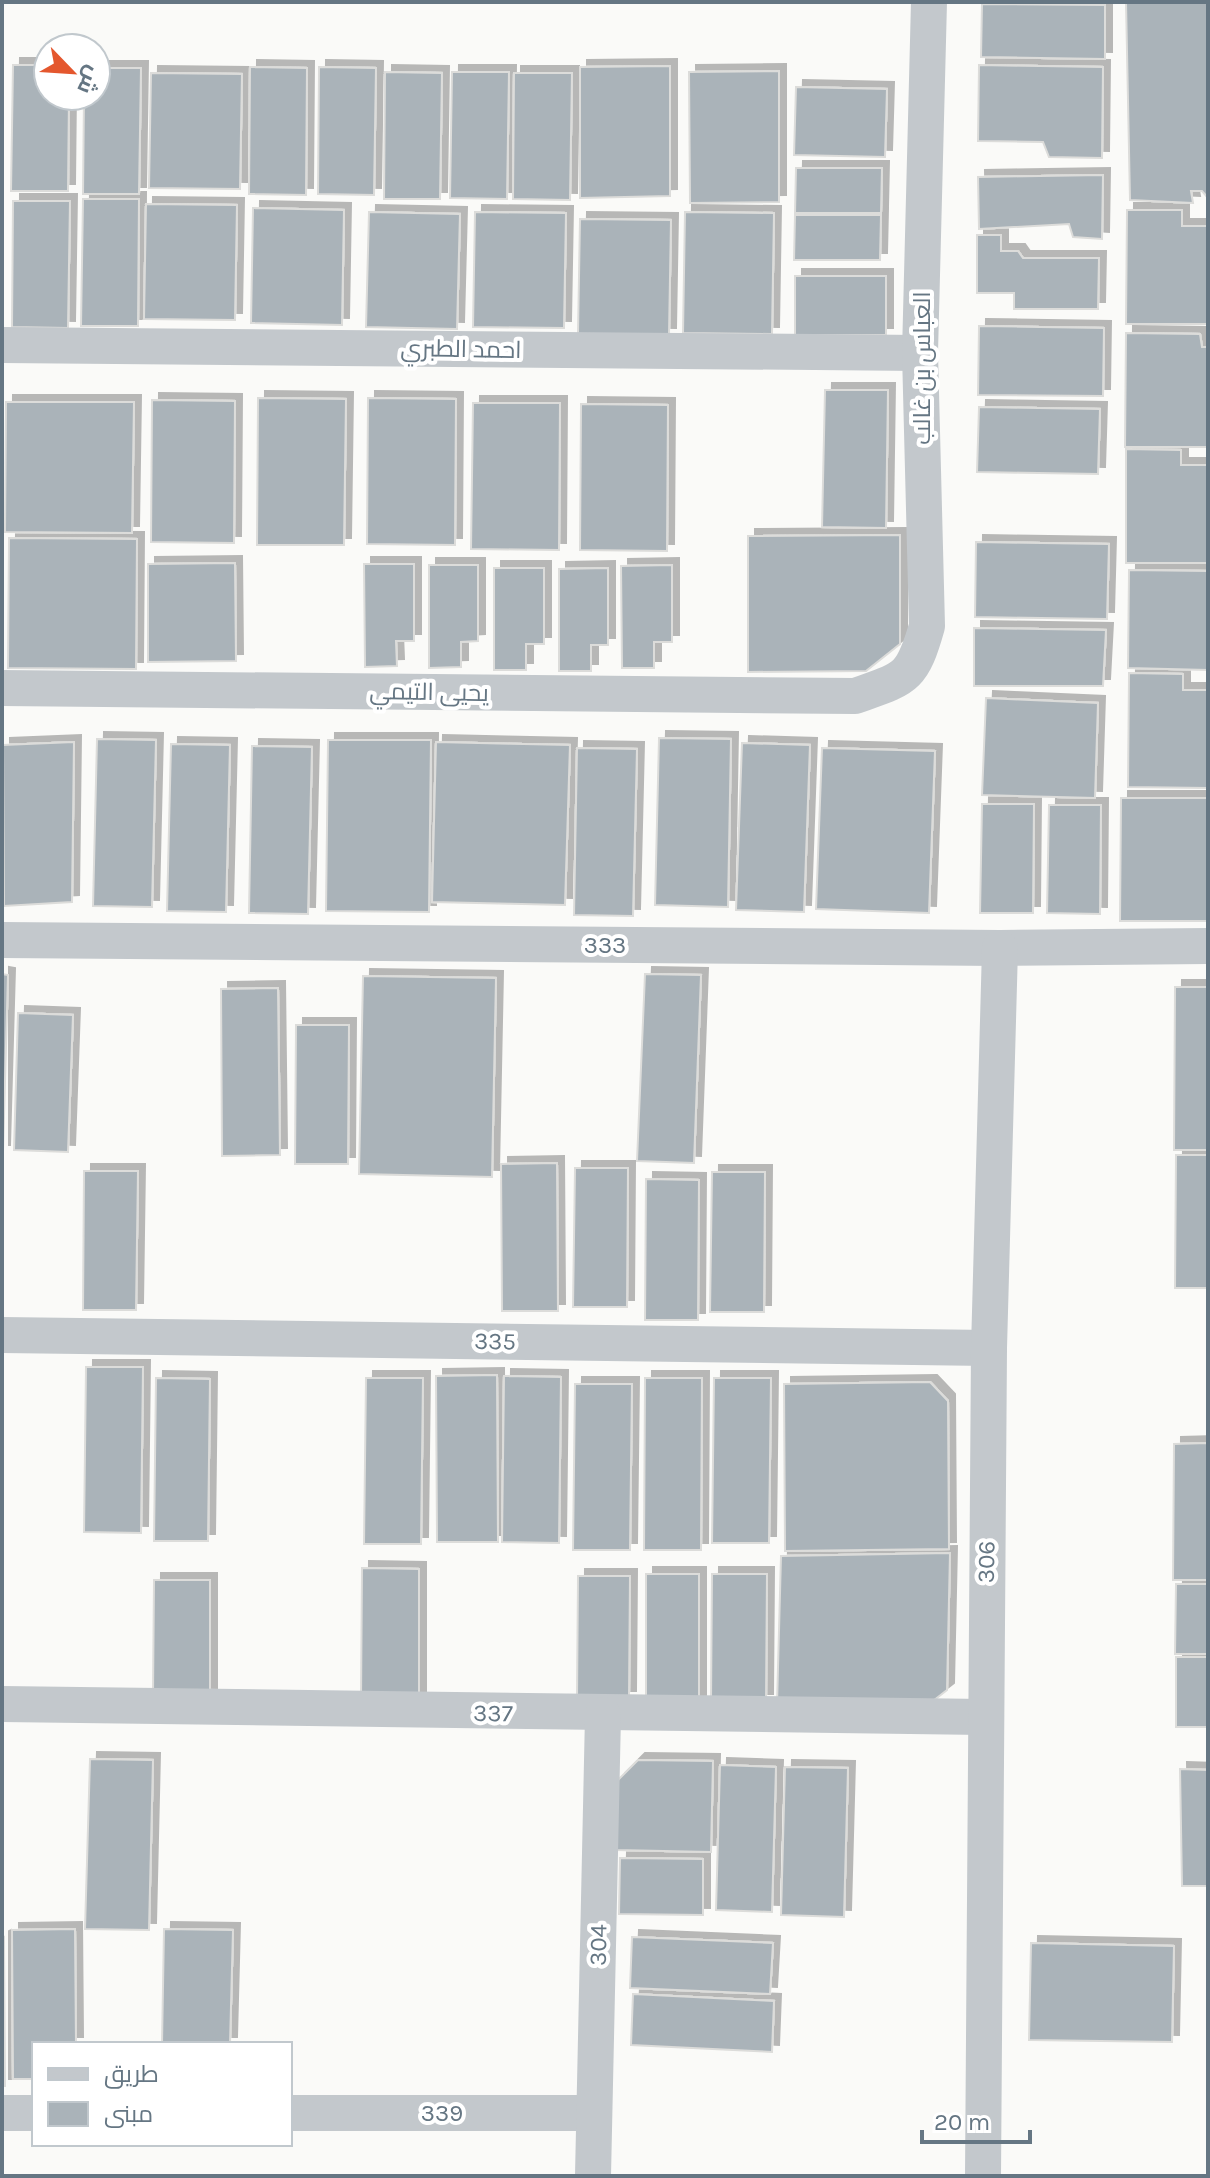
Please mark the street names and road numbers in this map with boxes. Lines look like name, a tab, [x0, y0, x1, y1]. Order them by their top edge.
street label: العباس بن غالب	[908, 291, 936, 445]
street label: احمد الطبري	[400, 334, 522, 368]
street label: يحيى التيمي	[369, 677, 490, 712]
street label: 333	[584, 931, 626, 959]
street label: 335	[474, 1327, 516, 1355]
street label: 306	[972, 1541, 1000, 1583]
street label: 337	[473, 1699, 513, 1727]
street label: 304	[584, 1924, 612, 1966]
street label: 339	[421, 2099, 463, 2127]

